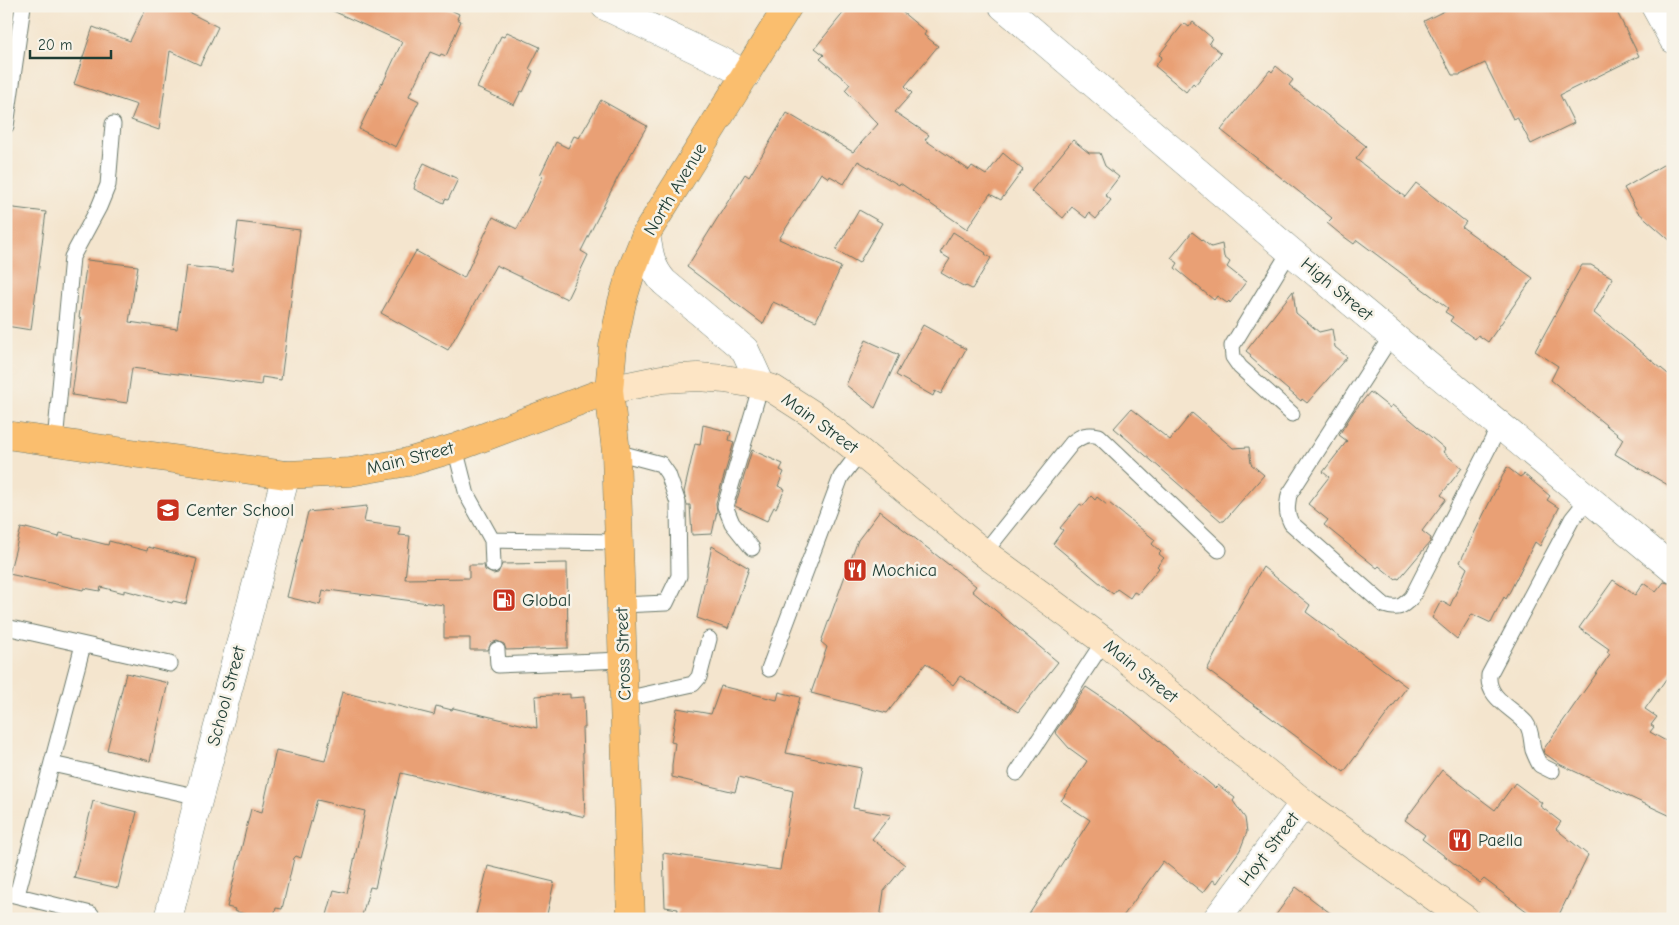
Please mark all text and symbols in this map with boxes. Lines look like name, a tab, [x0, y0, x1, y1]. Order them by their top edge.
scale bar	[30, 28, 111, 60]
text: 20 m	[38, 36, 72, 54]
street label: North Avenue	[640, 139, 711, 239]
street label: High Street	[1296, 253, 1378, 326]
street label: Main Street	[777, 389, 863, 459]
street label: Main Street	[364, 437, 457, 479]
school or university icon: Center School	[155, 497, 181, 523]
place label: Center School	[186, 500, 294, 521]
restaurant icon: Mochica	[842, 557, 868, 583]
place label: Mochica	[872, 560, 937, 581]
fuel station icon: Global	[491, 587, 517, 613]
place label: Global	[522, 590, 571, 611]
street label: Cross Street	[611, 606, 636, 701]
street label: Main Street	[1099, 635, 1183, 708]
street label: School Street	[203, 643, 250, 748]
street label: Hoyt Street	[1235, 808, 1304, 890]
restaurant icon: Paella	[1447, 827, 1473, 853]
place label: Paella	[1478, 830, 1523, 851]

